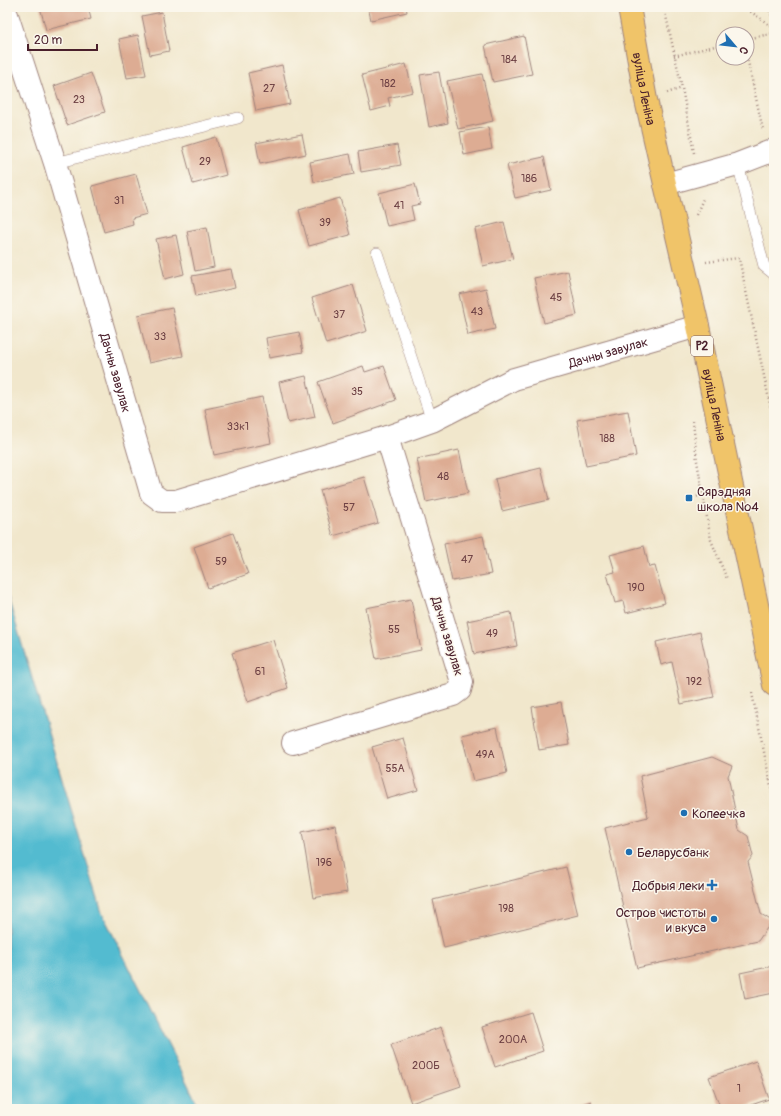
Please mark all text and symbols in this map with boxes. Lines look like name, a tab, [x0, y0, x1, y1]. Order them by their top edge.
scale bar	[28, 26, 97, 52]
north arrow	[715, 26, 755, 66]
text: 20 m	[34, 33, 63, 48]
text: С	[736, 44, 751, 57]
street label: вуліца Леніна	[628, 51, 658, 127]
house number: 184	[501, 53, 518, 66]
house number: 182	[380, 77, 396, 90]
house number: 27	[263, 82, 275, 95]
house number: 23	[73, 93, 85, 106]
house number: 29	[199, 155, 211, 168]
house number: 186	[521, 172, 537, 185]
house number: 31	[114, 194, 124, 207]
house number: 41	[394, 199, 404, 212]
house number: 39	[319, 216, 331, 229]
house number: 45	[550, 291, 562, 304]
house number: 43	[471, 305, 483, 318]
house number: 37	[333, 308, 345, 321]
street label: Дачны завулак	[96, 330, 134, 415]
house number: 33	[154, 330, 166, 343]
street label: Дачны завулак	[566, 334, 650, 372]
road number: Р2	[691, 336, 713, 356]
street label: вуліца Леніна	[698, 367, 729, 443]
house number: 35	[351, 385, 363, 398]
house number: 33к1	[227, 420, 249, 433]
house number: 188	[599, 432, 615, 445]
house number: 48	[437, 470, 449, 483]
place label: Сярэдняя школа №4	[697, 484, 759, 515]
marker: Сярэдняя школа №4	[684, 493, 694, 503]
house number: 57	[343, 501, 355, 514]
house number: 47	[461, 553, 473, 566]
house number: 59	[215, 555, 227, 568]
house number: 190	[627, 581, 645, 594]
street label: Дачны завулак	[427, 594, 467, 678]
house number: 55	[388, 623, 400, 636]
house number: 49	[486, 627, 498, 640]
house number: 61	[255, 665, 265, 678]
house number: 192	[686, 675, 702, 688]
house number: 49А	[475, 748, 495, 761]
house number: 55А	[385, 762, 405, 775]
place label: Копеечка	[692, 806, 745, 822]
marker: Копеечка	[679, 808, 689, 818]
place label: Беларусбанк	[637, 845, 709, 861]
marker: Беларусбанк	[624, 847, 634, 857]
house number: 196	[316, 856, 332, 869]
place label: Добрыя леки	[632, 878, 704, 894]
marker: Добрыя леки	[707, 880, 717, 890]
house number: 198	[498, 902, 514, 915]
place label: Остров чистоты и вкуса	[615, 905, 706, 936]
marker: Остров чистоты и вкуса	[709, 914, 719, 924]
house number: 200А	[499, 1033, 527, 1046]
house number: 200Б	[412, 1059, 440, 1072]
house number: 1	[737, 1082, 741, 1095]

